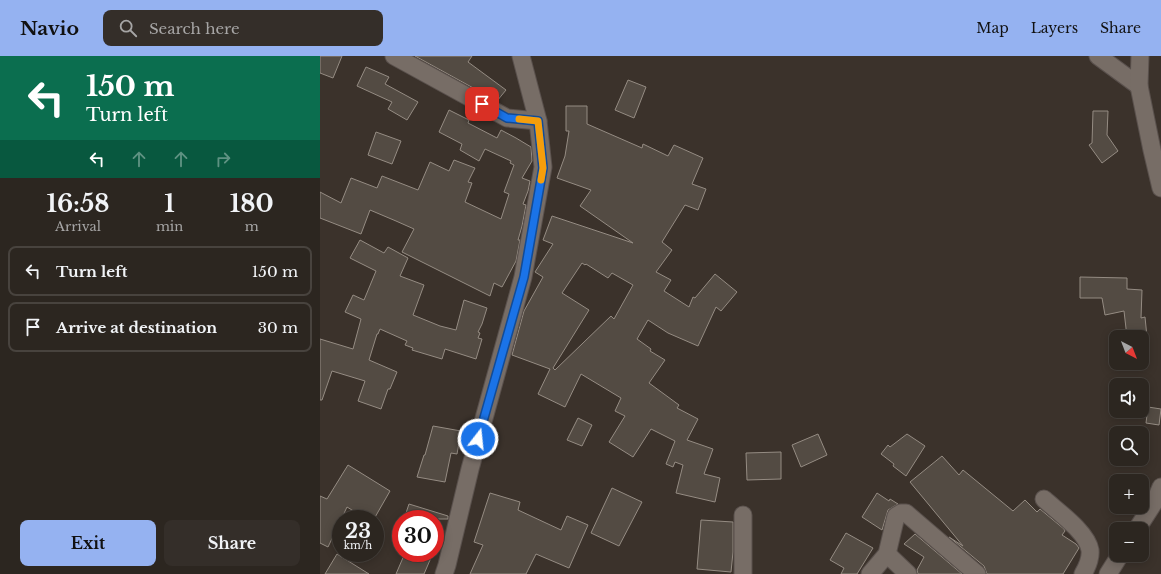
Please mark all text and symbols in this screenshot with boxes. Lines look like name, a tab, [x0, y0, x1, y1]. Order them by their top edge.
search box	[103, 10, 383, 46]
text: Navio	[20, 17, 79, 40]
icon: search	[117, 17, 139, 39]
text: Search here	[149, 19, 240, 38]
text: Map	[976, 19, 1009, 37]
text: Layers	[1031, 19, 1078, 37]
text: Share	[1100, 19, 1141, 37]
text: 150 m	[86, 69, 174, 104]
icon: left	[20, 72, 72, 124]
pin	[465, 87, 499, 121]
icon: arrive	[471, 93, 493, 115]
text: Turn left	[86, 104, 168, 126]
icon: left	[86, 148, 108, 170]
icon: ahead	[128, 148, 150, 170]
icon: ahead	[170, 148, 192, 170]
icon: right	[212, 148, 234, 170]
text: 16:58	[46, 189, 109, 218]
text: 1	[164, 189, 175, 218]
text: 180	[230, 189, 274, 218]
text: Arrival	[55, 218, 101, 235]
text: min	[156, 218, 183, 235]
text: m	[245, 218, 259, 235]
icon: left	[22, 260, 44, 282]
text: Turn left	[56, 262, 127, 281]
text: 150 m	[252, 262, 298, 281]
icon: arrive	[22, 316, 44, 338]
text: Arrive at destination	[56, 318, 217, 337]
text: 30 m	[258, 318, 298, 337]
north arrow	[1109, 330, 1149, 370]
map controls	[1109, 330, 1149, 562]
button: sound	[1109, 378, 1149, 418]
position arrow	[457, 418, 499, 460]
button: search	[1109, 426, 1149, 466]
button: +	[1109, 474, 1149, 514]
speed limit sign: 30	[392, 510, 444, 562]
text: 23	[345, 519, 371, 543]
button: Exit	[20, 520, 156, 566]
button: Share	[164, 520, 300, 566]
button: −	[1109, 522, 1149, 562]
text: km/h	[344, 539, 372, 552]

